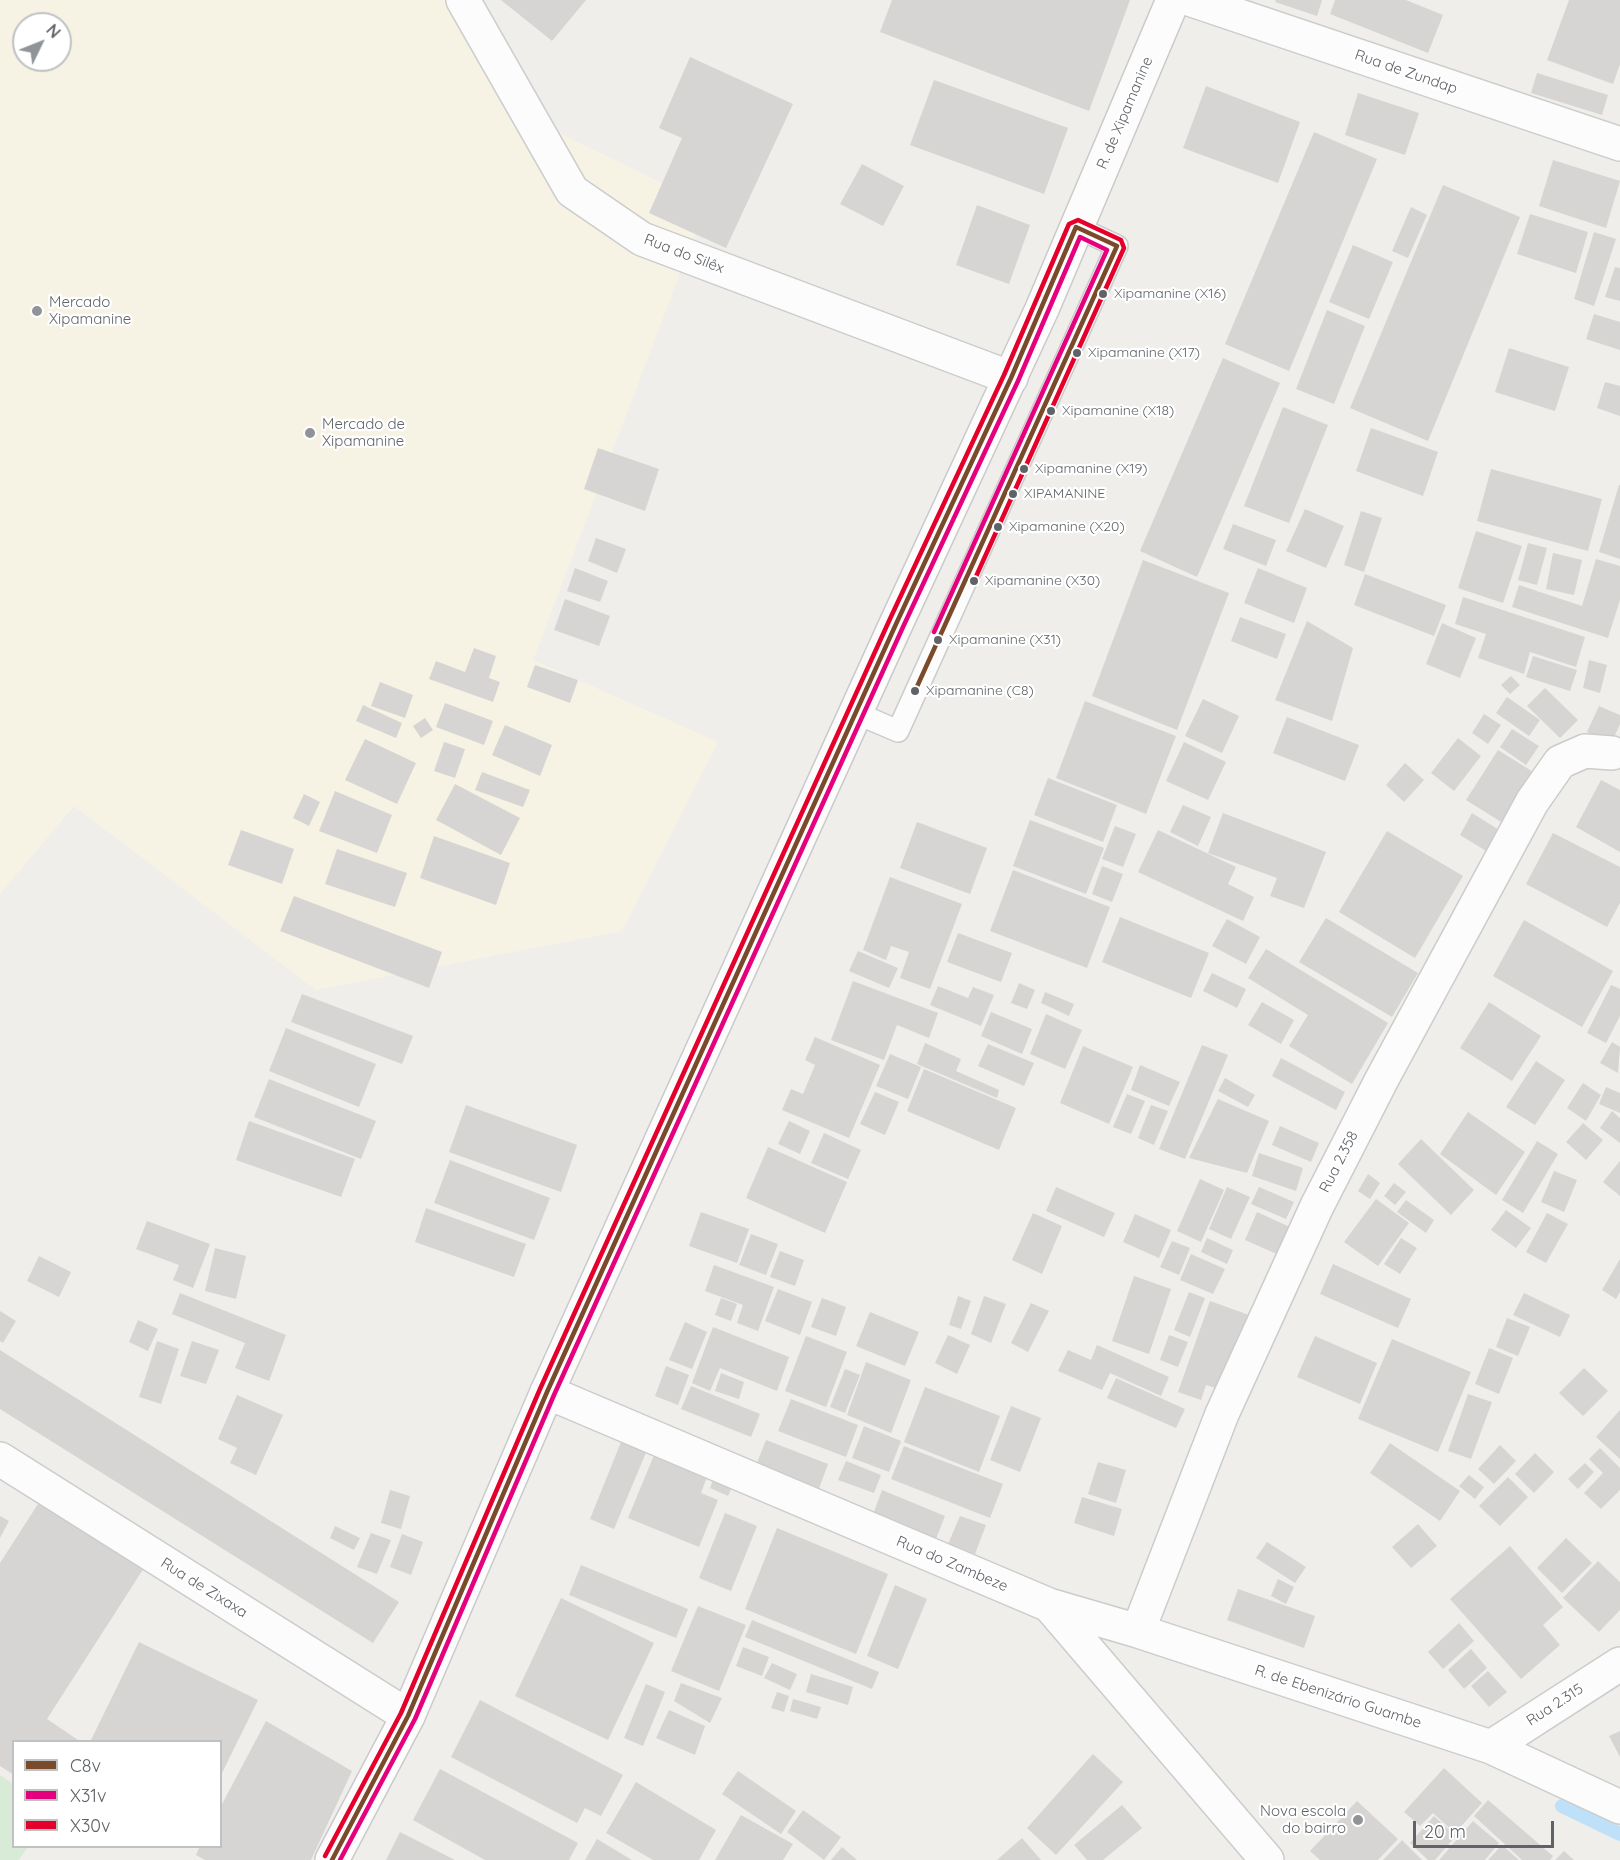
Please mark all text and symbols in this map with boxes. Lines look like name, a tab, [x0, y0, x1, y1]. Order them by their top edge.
north arrow	[12, 12, 72, 72]
text: N	[42, 20, 65, 42]
street label: Rua de Zundap	[1352, 46, 1460, 98]
street label: R. de Xipamanine	[1093, 54, 1157, 172]
street label: Rua do Silêx	[641, 230, 727, 278]
place label: Xipamanine (X16)	[1114, 286, 1226, 302]
marker: Xipamanine (X16)	[1097, 288, 1109, 300]
place label: Mercado Xipamanine	[49, 293, 131, 328]
marker: Mercado Xipamanine	[30, 304, 44, 318]
place label: Xipamanine (X17)	[1088, 345, 1200, 361]
marker: Xipamanine (X17)	[1071, 347, 1083, 359]
place label: Xipamanine (X18)	[1062, 403, 1174, 419]
marker: Xipamanine (X18)	[1045, 405, 1057, 417]
place label: Mercado de Xipamanine	[322, 415, 405, 450]
marker: Mercado de Xipamanine	[303, 426, 317, 440]
place label: Xipamanine (X19)	[1035, 461, 1148, 477]
marker: Xipamanine (X19)	[1018, 463, 1030, 475]
place label: XIPAMANINE	[1024, 486, 1105, 502]
marker: XIPAMANINE	[1007, 488, 1019, 500]
place label: Xipamanine (X20)	[1009, 519, 1125, 535]
marker: Xipamanine (X20)	[992, 521, 1004, 533]
place label: Xipamanine (X30)	[985, 573, 1100, 589]
marker: Xipamanine (X30)	[968, 575, 980, 587]
place label: Xipamanine (X31)	[949, 632, 1061, 648]
marker: Xipamanine (X31)	[932, 634, 944, 646]
place label: Xipamanine (C8)	[926, 683, 1034, 699]
marker: Xipamanine (C8)	[909, 685, 921, 697]
street label: Rua 2.358	[1316, 1128, 1362, 1196]
street label: Rua do Zambeze	[894, 1532, 1010, 1596]
street label: Rua de Zixaxa	[157, 1554, 251, 1622]
street label: R. de Ebenizário Guambe	[1252, 1662, 1424, 1732]
street label: Rua 2.315	[1523, 1680, 1587, 1730]
legend	[12, 1740, 222, 1848]
text: C8v	[70, 1754, 101, 1777]
text: X31v	[70, 1784, 107, 1807]
place label: Nova escola do bairro	[1260, 1802, 1346, 1837]
scale bar	[1416, 1809, 1557, 1847]
marker: Nova escola do bairro	[1351, 1813, 1365, 1827]
text: X30v	[70, 1814, 111, 1837]
text: 20 m	[1424, 1820, 1466, 1843]

